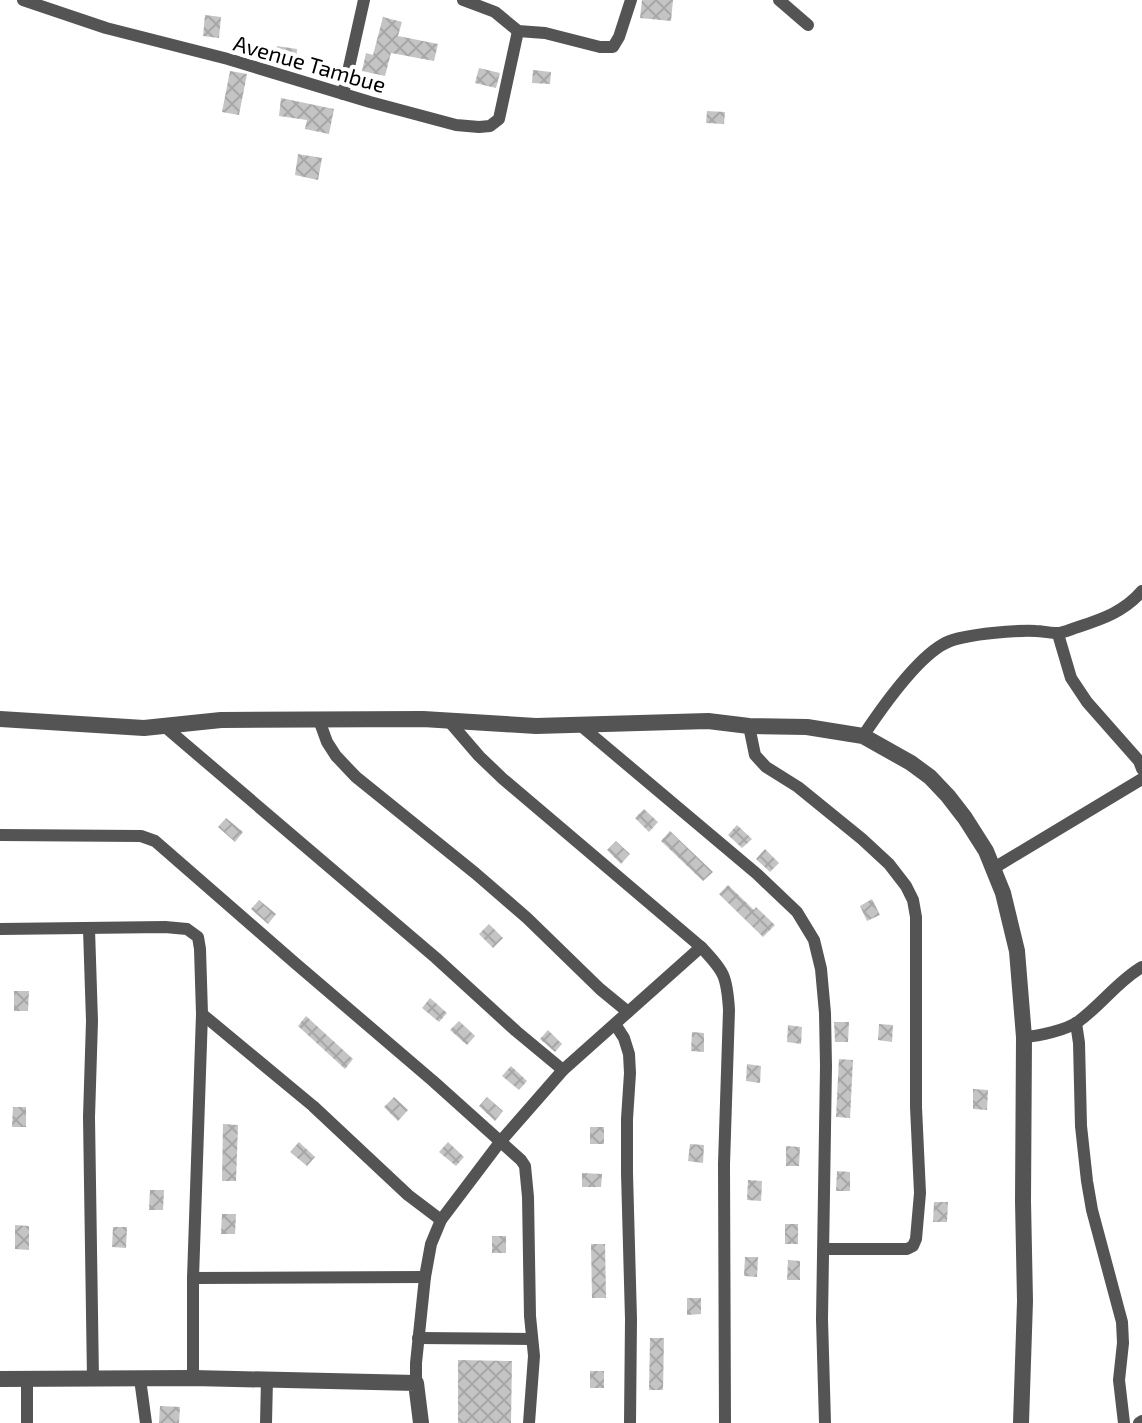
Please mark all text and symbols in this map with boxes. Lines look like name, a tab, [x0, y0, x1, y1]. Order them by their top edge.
street label: Avenue Tambue	[231, 29, 389, 97]

